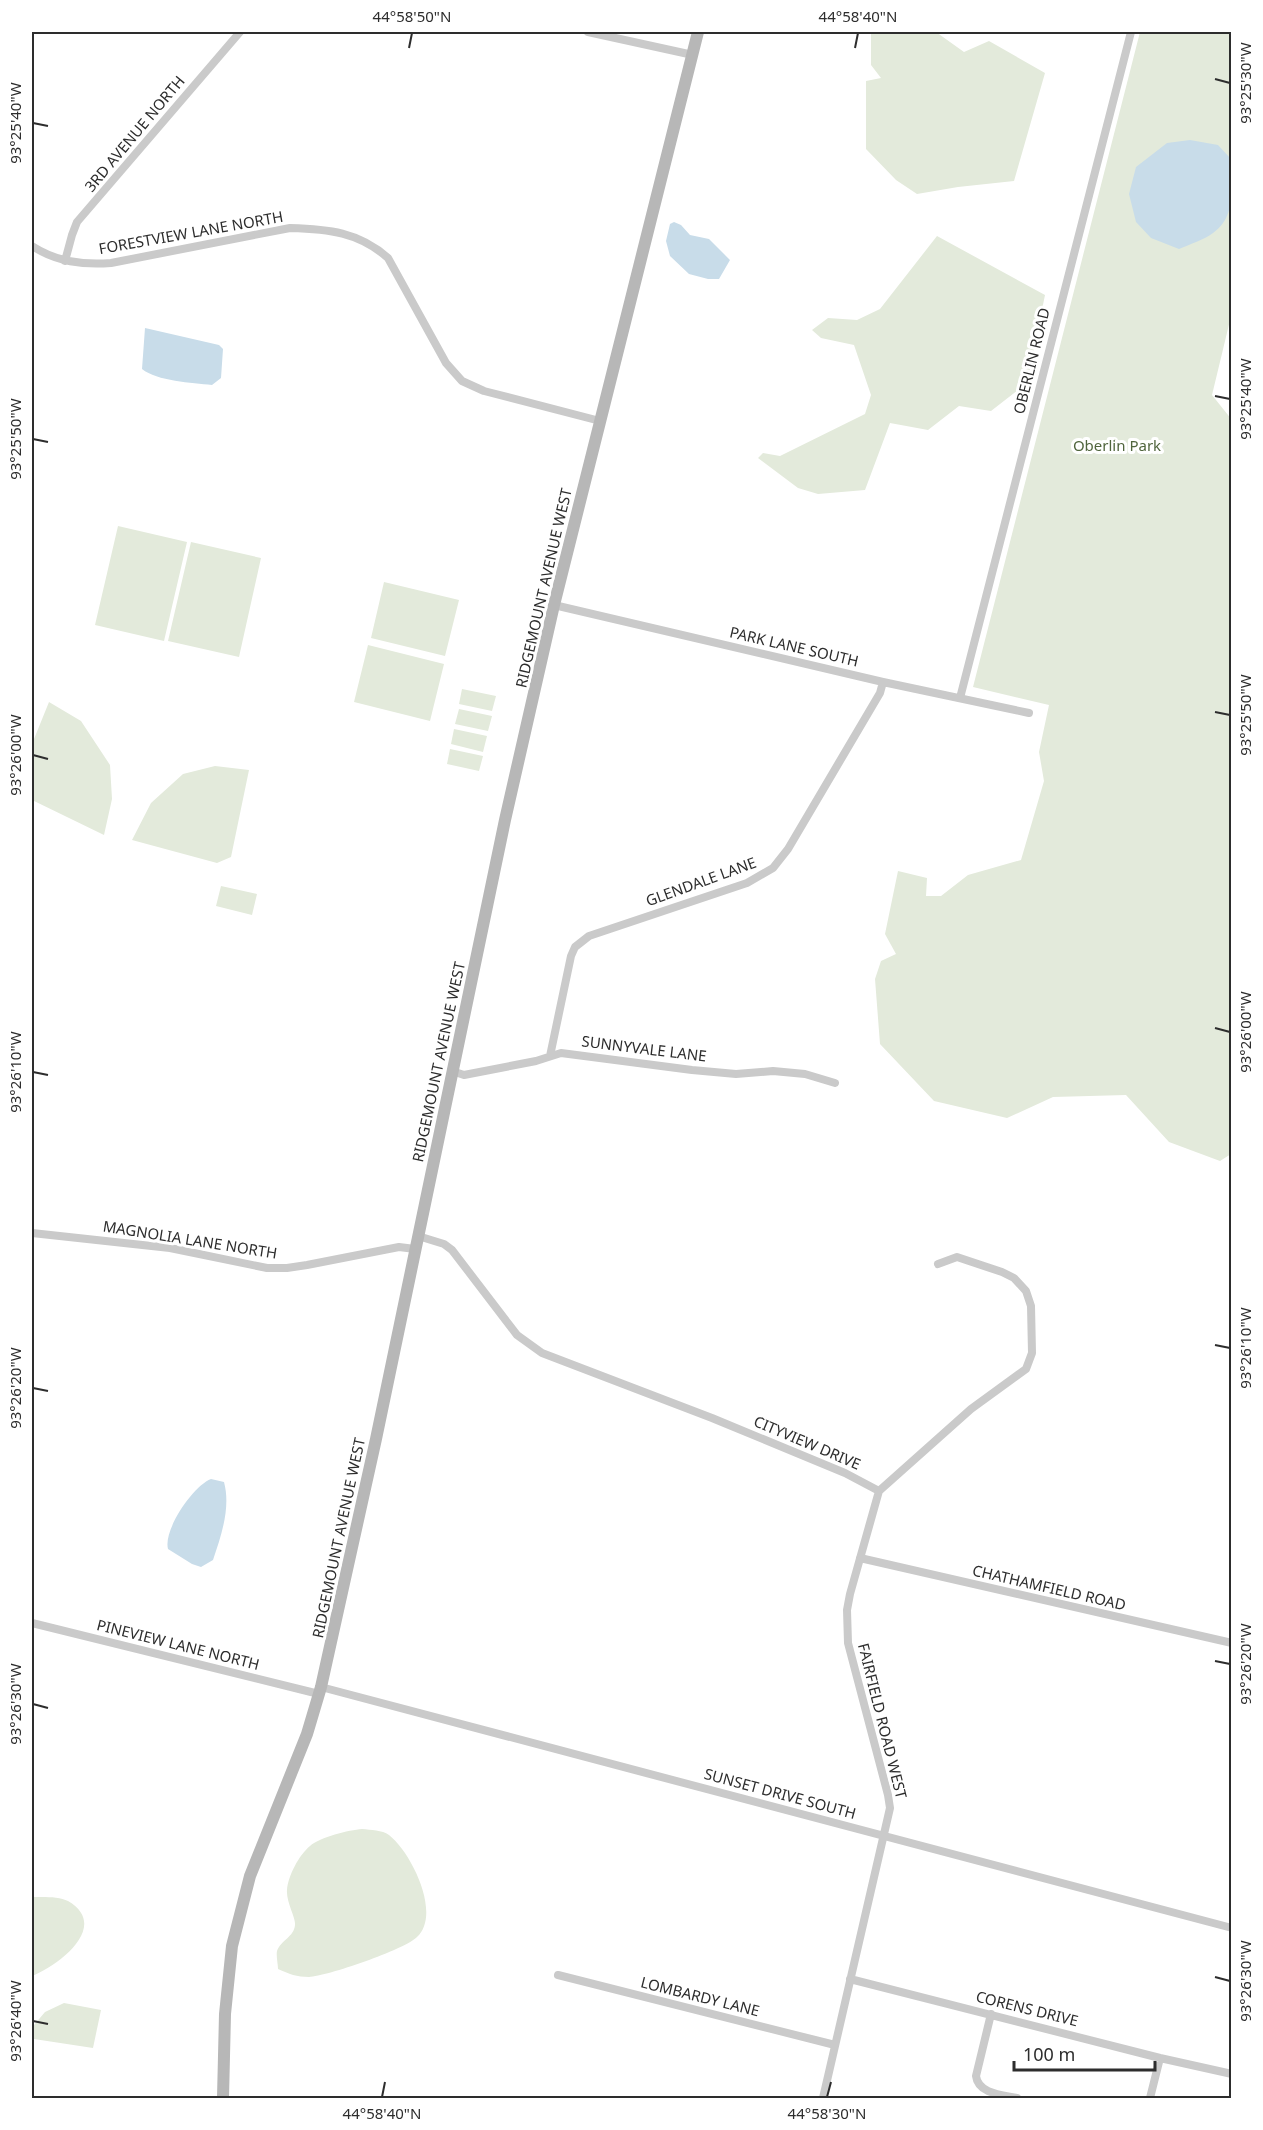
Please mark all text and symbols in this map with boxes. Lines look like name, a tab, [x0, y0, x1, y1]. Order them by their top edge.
text: 44°58'50"N	[373, 6, 451, 26]
text: 44°58'40"N	[819, 6, 897, 26]
text: 93°25'30"W	[1235, 42, 1255, 124]
street label: 3RD AVENUE NORTH	[80, 71, 189, 196]
text: 93°25'40"W	[5, 82, 25, 164]
street label: FORESTVIEW LANE NORTH	[97, 206, 285, 258]
street label: OBERLIN ROAD	[1008, 306, 1054, 416]
text: 93°25'40"W	[1235, 358, 1255, 440]
text: 93°25'50"W	[5, 398, 25, 480]
park label: Oberlin Park	[1073, 435, 1161, 455]
street label: RIDGEMOUNT AVENUE WEST	[510, 485, 576, 690]
street label: PARK LANE SOUTH	[728, 621, 861, 671]
text: 93°25'50"W	[1235, 674, 1255, 756]
text: 93°26'00"W	[5, 714, 25, 796]
street label: GLENDALE LANE	[643, 852, 759, 910]
street label: RIDGEMOUNT AVENUE WEST	[407, 959, 469, 1164]
text: 93°26'00"W	[1235, 991, 1255, 1073]
street label: SUNNYVALE LANE	[580, 1030, 708, 1066]
text: 93°26'10"W	[5, 1031, 25, 1113]
street label: MAGNOLIA LANE NORTH	[102, 1215, 279, 1263]
text: 93°26'10"W	[1235, 1307, 1255, 1389]
text: 93°26'20"W	[5, 1347, 25, 1429]
street label: CITYVIEW DRIVE	[751, 1411, 864, 1474]
street label: RIDGEMOUNT AVENUE WEST	[307, 1435, 369, 1640]
street label: CHATHAMFIELD ROAD	[970, 1560, 1128, 1614]
street label: PINEVIEW LANE NORTH	[95, 1614, 262, 1674]
text: 93°26'20"W	[1235, 1623, 1255, 1705]
street label: FAIRFIELD ROAD WEST	[854, 1641, 912, 1801]
text: 93°26'30"W	[5, 1663, 25, 1745]
street label: SUNSET DRIVE SOUTH	[702, 1763, 858, 1823]
text: 93°26'30"W	[1235, 1940, 1255, 2022]
street label: LOMBARDY LANE	[639, 1972, 762, 2020]
text: 93°26'40"W	[5, 1980, 25, 2062]
street label: CORENS DRIVE	[974, 1986, 1081, 2030]
scale bar	[1014, 2034, 1155, 2072]
text: 100 m	[1023, 2042, 1075, 2066]
text: 44°58'40"N	[343, 2103, 421, 2123]
text: 44°58'30"N	[788, 2103, 866, 2123]

